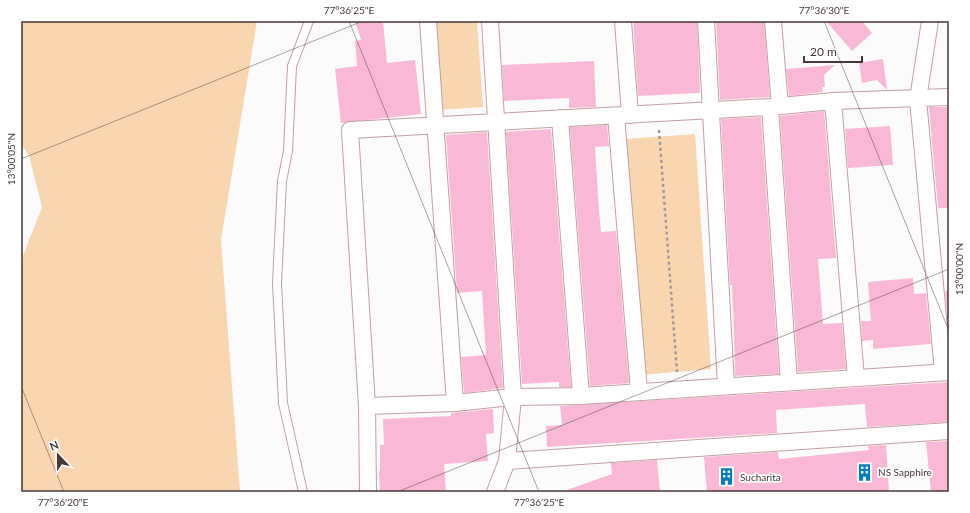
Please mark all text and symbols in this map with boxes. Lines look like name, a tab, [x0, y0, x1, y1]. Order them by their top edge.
text: 77°36'25"E	[324, 4, 374, 16]
text: 77°36'30"E	[799, 4, 849, 16]
scale bar	[804, 38, 862, 64]
text: 20 m	[810, 44, 837, 59]
text: 13°00'05"N	[5, 133, 17, 185]
text: 13°00'00"N	[953, 243, 965, 295]
north arrow	[38, 435, 78, 475]
text: N	[48, 438, 60, 453]
building icon: NS Sapphire	[855, 462, 875, 482]
place label: NS Sapphire	[878, 466, 932, 478]
building icon: Sucharita	[717, 467, 737, 487]
place label: Sucharita	[740, 471, 781, 483]
text: 77°36'20"E	[38, 496, 88, 508]
text: 77°36'25"E	[514, 496, 564, 508]

